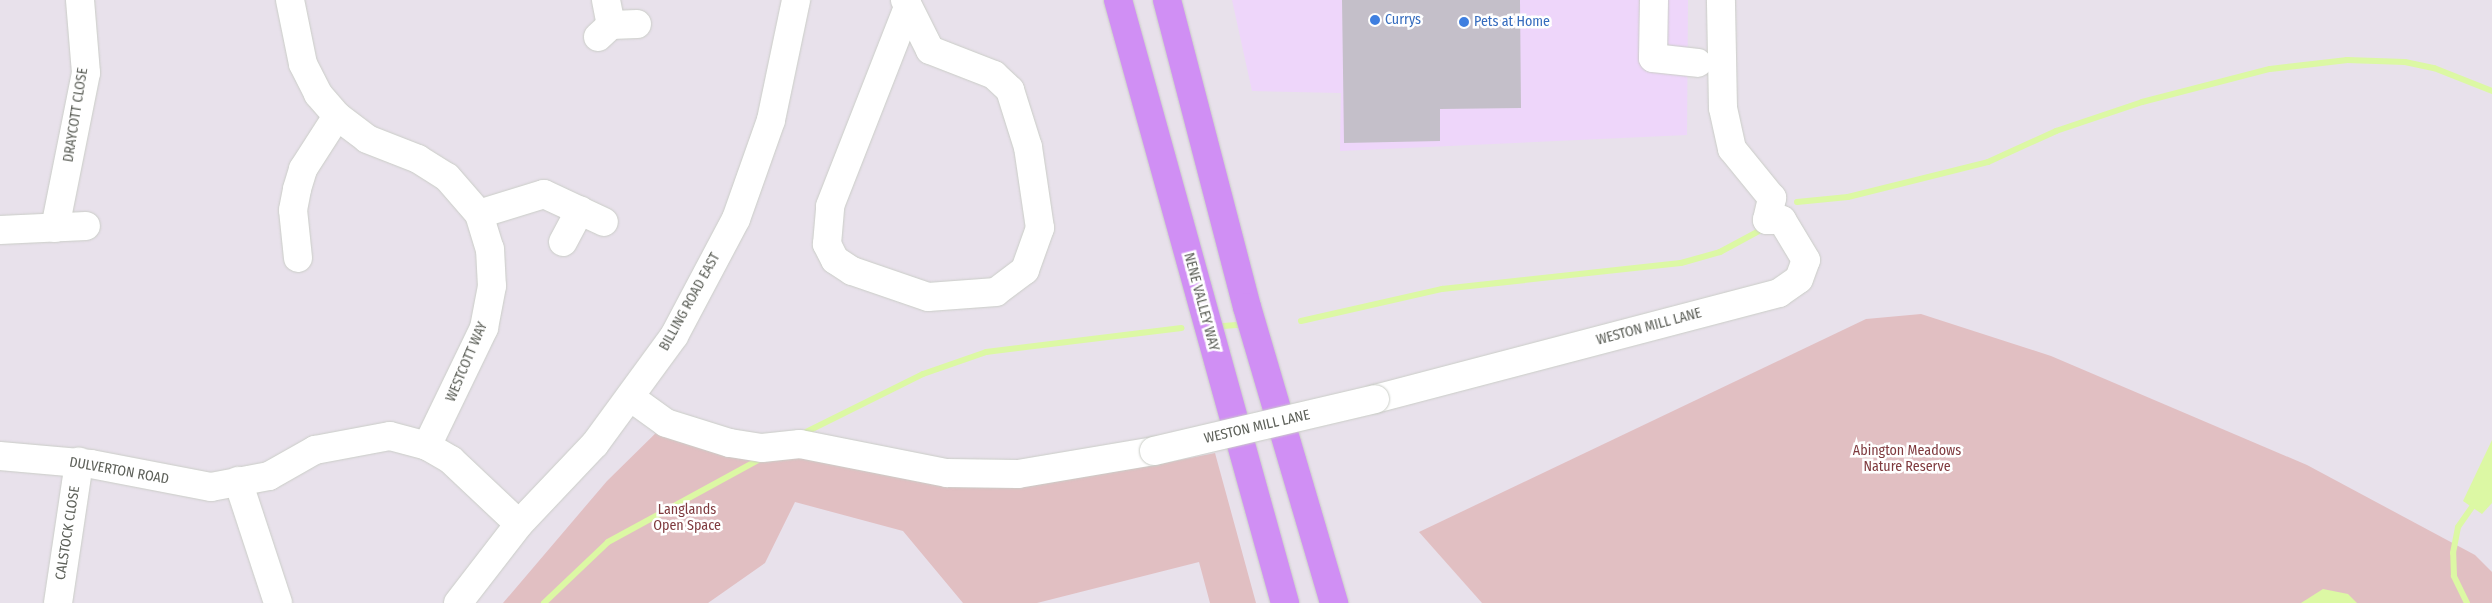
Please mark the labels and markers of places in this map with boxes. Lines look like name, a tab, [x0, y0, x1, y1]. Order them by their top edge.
place label: Currys	[1385, 12, 1421, 28]
marker: Currys	[1369, 14, 1381, 26]
place label: Pets at Home	[1474, 14, 1550, 30]
marker: Pets at Home	[1458, 16, 1470, 28]

